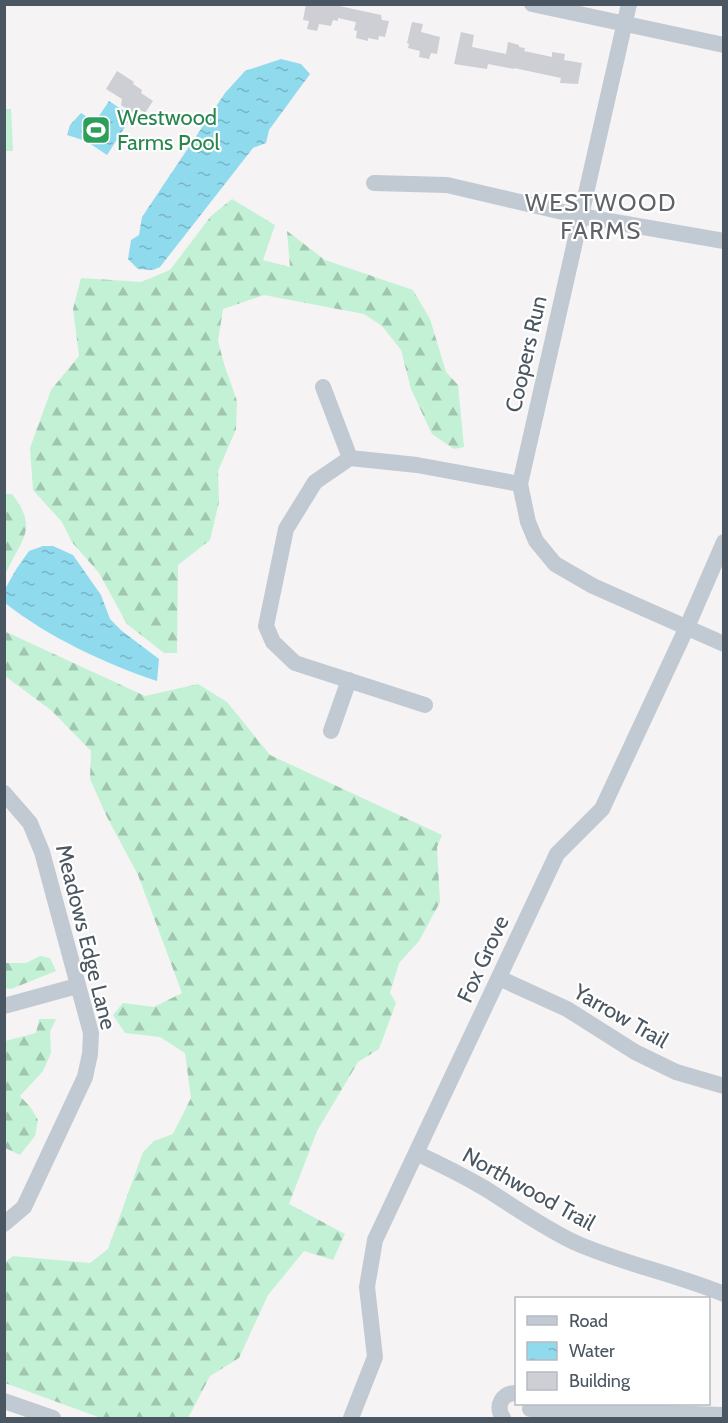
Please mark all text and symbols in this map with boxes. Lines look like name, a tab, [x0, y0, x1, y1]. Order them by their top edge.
place label: Westwood Farms Pool	[117, 104, 221, 156]
sports icon: Westwood Farms Pool	[80, 114, 112, 146]
district label: WESTWOOD FARMS	[525, 188, 677, 245]
street label: Coopers Run	[499, 293, 553, 415]
street label: Meadows Edge Lane	[50, 842, 122, 1032]
street label: Fox Grove	[451, 911, 515, 1007]
street label: Yarrow Trail	[568, 978, 674, 1054]
street label: Northwood Trail	[458, 1141, 601, 1237]
legend	[515, 1297, 710, 1405]
text: Road	[569, 1310, 608, 1332]
text: Water	[569, 1340, 615, 1362]
text: Building	[569, 1370, 631, 1392]

